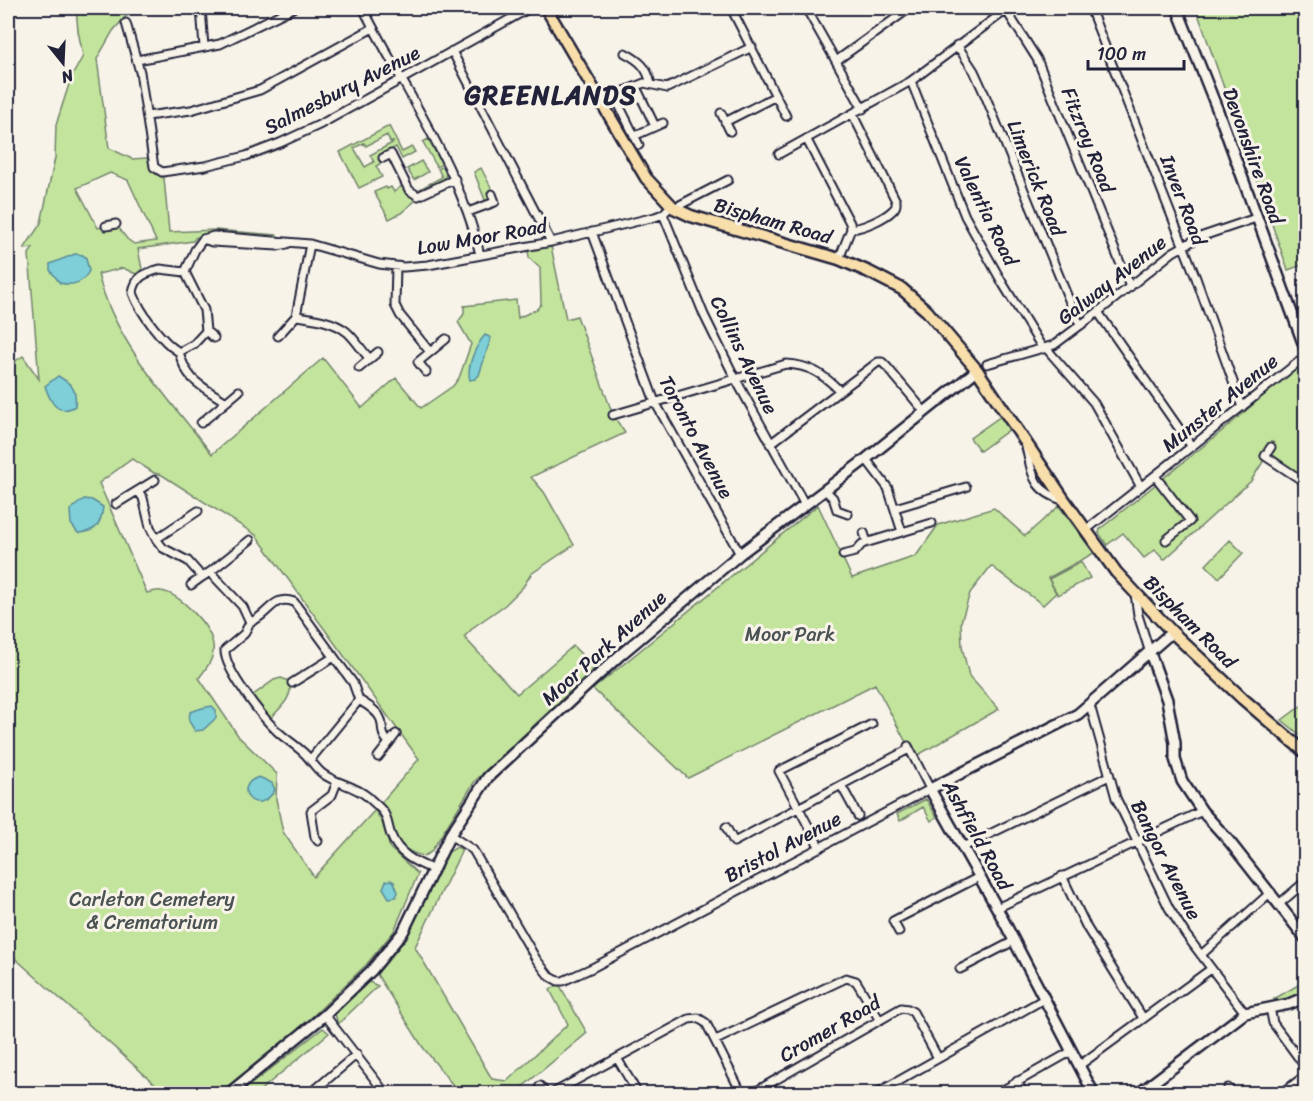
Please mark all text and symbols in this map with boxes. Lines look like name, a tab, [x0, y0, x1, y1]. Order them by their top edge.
north arrow	[33, 33, 93, 93]
scale bar	[1088, 33, 1184, 71]
street label: Salmesbury Avenue	[258, 35, 427, 144]
text: 100 m	[1097, 38, 1146, 70]
text: N	[57, 61, 78, 93]
district label: GREENLANDS	[465, 72, 637, 118]
street label: Fitzroy Road	[1051, 82, 1126, 199]
street label: Devonshire Road	[1212, 83, 1294, 231]
street label: Limerick Road	[997, 115, 1076, 243]
street label: Inver Road	[1149, 149, 1217, 252]
street label: Valentia Road	[944, 150, 1028, 273]
street label: Bispham Road	[710, 187, 838, 255]
street label: Low Moor Road	[414, 208, 551, 266]
street label: Galway Avenue	[1049, 226, 1175, 334]
street label: Collins Avenue	[700, 289, 788, 421]
street label: Munster Avenue	[1154, 345, 1286, 461]
street label: Toronto Avenue	[649, 369, 743, 505]
street label: Bispham Road	[1135, 567, 1246, 678]
street label: Moor Park Avenue	[533, 581, 675, 714]
park label: Moor Park	[745, 617, 835, 652]
street label: Ashfield Road	[932, 772, 1023, 898]
street label: Bangor Avenue	[1121, 794, 1211, 926]
street label: Bristol Avenue	[718, 801, 848, 893]
park label: Carleton Cemetery & Crematorium	[69, 882, 235, 940]
street label: Cromer Road	[773, 985, 889, 1072]

